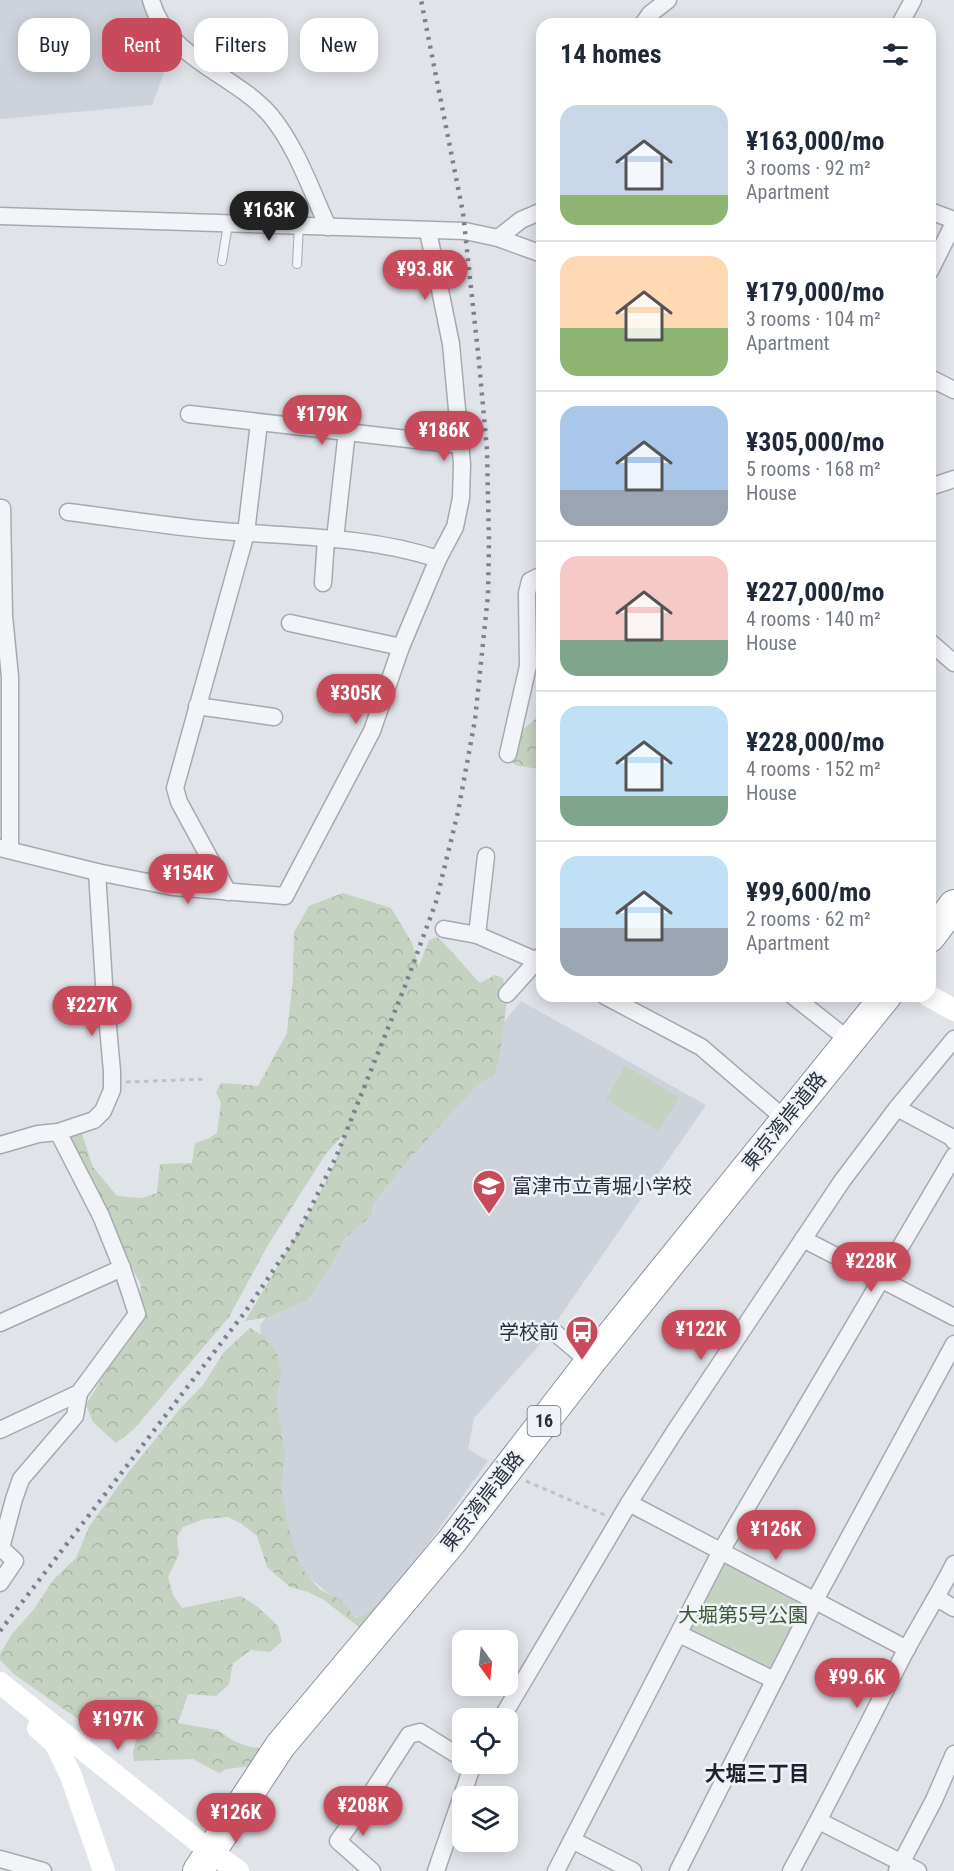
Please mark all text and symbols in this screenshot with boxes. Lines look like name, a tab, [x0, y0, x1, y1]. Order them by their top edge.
chip: Buy	[18, 18, 90, 72]
chip: Rent	[102, 18, 182, 72]
chip: Filters	[194, 18, 288, 72]
chip: New	[300, 18, 378, 72]
icon: filters	[879, 38, 912, 71]
text: 14 homes	[560, 39, 662, 69]
text: ¥163,000/mo	[746, 126, 884, 156]
icon: home	[608, 129, 680, 201]
text: 3 rooms · 92 m²	[746, 156, 871, 180]
text: Apartment	[746, 180, 830, 204]
pin: ¥163K	[227, 191, 311, 242]
text: ¥163K	[244, 198, 294, 222]
pin: ¥93.8K	[376, 250, 474, 301]
text: ¥93.8K	[397, 257, 453, 281]
text: ¥179,000/mo	[746, 277, 884, 307]
icon: home	[608, 280, 680, 352]
text: 3 rooms · 104 m²	[746, 307, 881, 331]
text: Apartment	[746, 331, 830, 355]
pin: ¥179K	[280, 395, 364, 446]
text: ¥179K	[297, 402, 347, 426]
pin: ¥186K	[402, 411, 486, 462]
text: ¥186K	[419, 418, 469, 442]
text: ¥305,000/mo	[746, 427, 884, 457]
icon: home	[608, 430, 680, 502]
text: 5 rooms · 168 m²	[746, 457, 881, 481]
text: House	[746, 481, 797, 505]
text: ¥227,000/mo	[746, 577, 884, 607]
icon: home	[608, 580, 680, 652]
text: 4 rooms · 140 m²	[746, 607, 881, 631]
text: House	[746, 631, 797, 655]
pin: ¥305K	[314, 674, 398, 725]
text: ¥305K	[331, 681, 381, 705]
text: ¥228,000/mo	[746, 727, 884, 757]
icon: home	[608, 730, 680, 802]
text: 4 rooms · 152 m²	[746, 757, 881, 781]
text: House	[746, 781, 797, 805]
pin: ¥154K	[146, 854, 230, 905]
text: ¥154K	[163, 861, 213, 885]
text: ¥99,600/mo	[746, 877, 871, 907]
icon: home	[608, 880, 680, 952]
text: 2 rooms · 62 m²	[746, 907, 871, 931]
text: Apartment	[746, 931, 830, 955]
pin: ¥227K	[50, 986, 134, 1037]
text: ¥227K	[67, 993, 117, 1017]
street label: 東京湾岸道路	[737, 1067, 831, 1175]
school or university icon: 富津市立青堀小学校	[471, 1168, 507, 1215]
place label: 富津市立青堀小学校	[512, 1174, 692, 1198]
pin: ¥228K	[829, 1242, 913, 1293]
text: ¥228K	[846, 1249, 896, 1273]
pin: ¥122K	[659, 1310, 743, 1361]
bus stop icon: 学校前	[564, 1314, 600, 1361]
text: ¥122K	[676, 1317, 726, 1341]
place label: 学校前	[499, 1320, 559, 1344]
road number: 16	[528, 1406, 560, 1436]
street label: 東京湾岸道路	[436, 1446, 528, 1556]
pin: ¥126K	[734, 1510, 818, 1561]
text: ¥126K	[751, 1517, 801, 1541]
park label: 大堀第5号公園	[678, 1603, 808, 1627]
north arrow	[452, 1630, 518, 1696]
map controls	[452, 1630, 518, 1852]
pin: ¥99.6K	[808, 1658, 906, 1709]
text: ¥99.6K	[829, 1665, 885, 1689]
pin: ¥197K	[76, 1700, 160, 1751]
text: ¥197K	[93, 1707, 143, 1731]
button: locate	[452, 1708, 518, 1774]
district label: 大堀三丁目	[705, 1762, 810, 1786]
pin: ¥208K	[321, 1786, 405, 1837]
button: layers	[452, 1786, 518, 1852]
pin: ¥126K	[194, 1793, 278, 1844]
text: ¥208K	[338, 1793, 388, 1817]
text: ¥126K	[211, 1800, 261, 1824]

